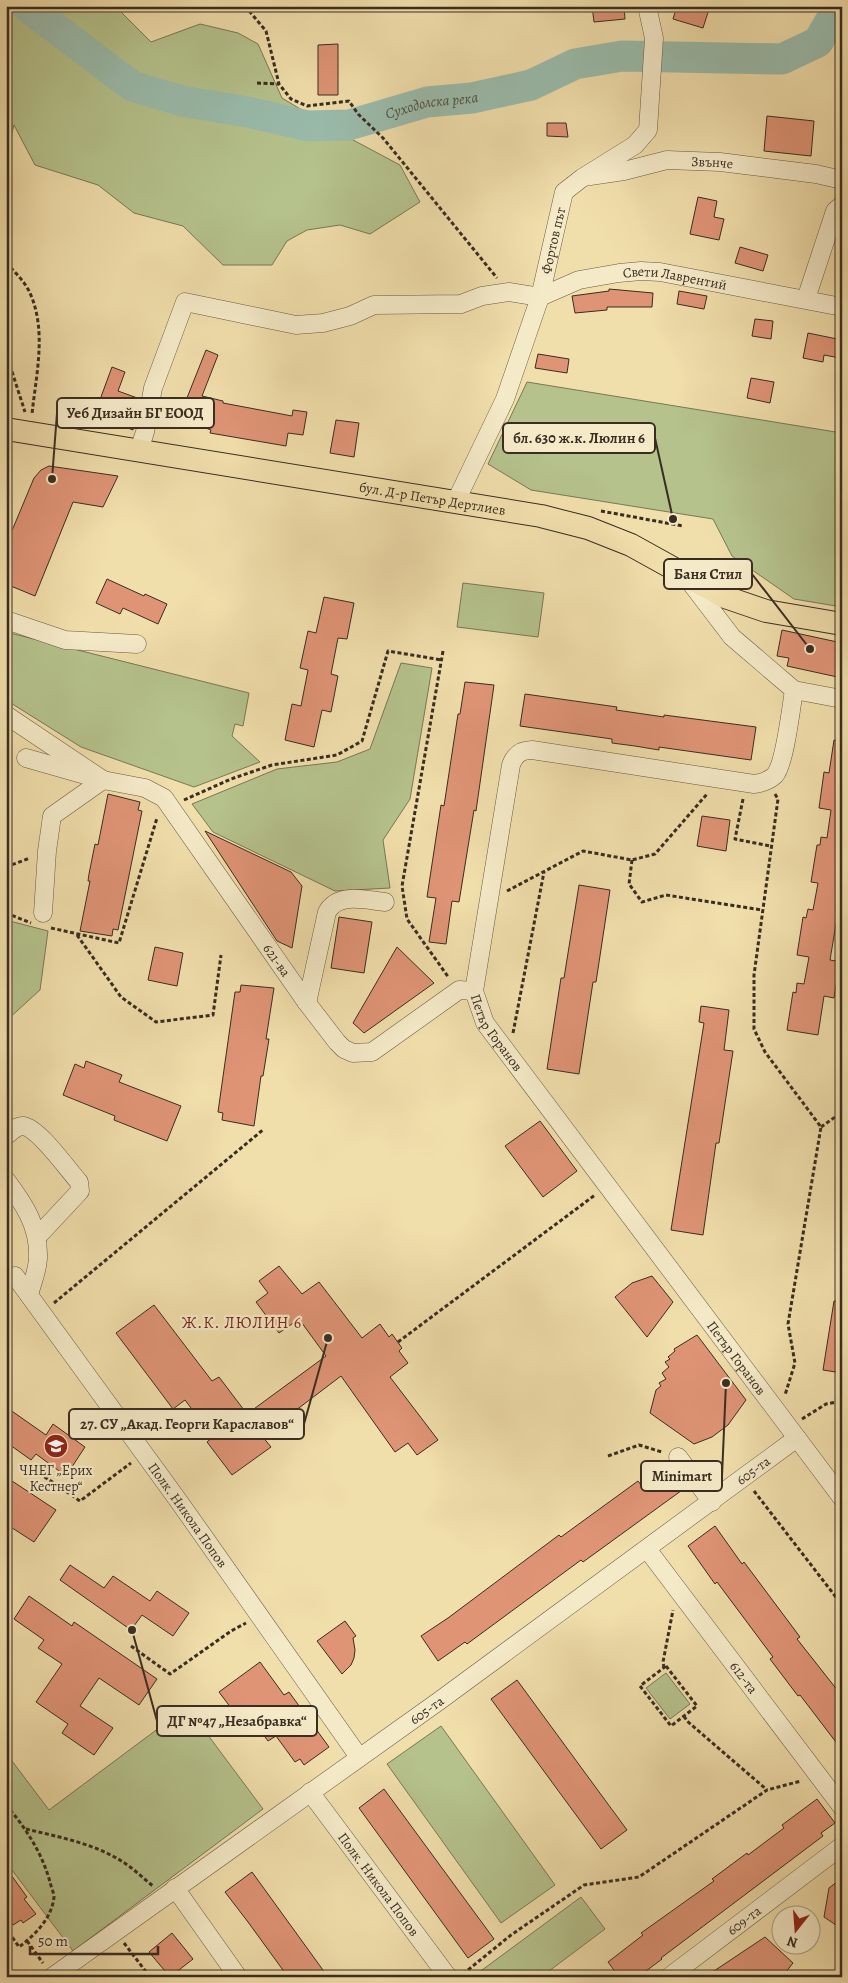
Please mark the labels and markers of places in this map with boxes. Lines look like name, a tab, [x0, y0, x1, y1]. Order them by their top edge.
callout: Уеб Дизайн БГ ЕООД	[57, 398, 214, 428]
callout: бл. 630 ж.к. Люлин 6	[503, 423, 655, 453]
callout: Баня Стил	[664, 559, 752, 589]
callout: 27. СУ „Акад. Георги Караславов“	[69, 1409, 304, 1439]
school or university icon: ЧНЕГ „Ерих Кестнер“	[43, 1433, 69, 1459]
place label: ЧНЕГ „Ерих Кестнер“	[20, 1461, 93, 1496]
callout: Minimart	[641, 1461, 722, 1491]
callout: ДГ №47 „Незабравка“	[157, 1706, 317, 1736]

